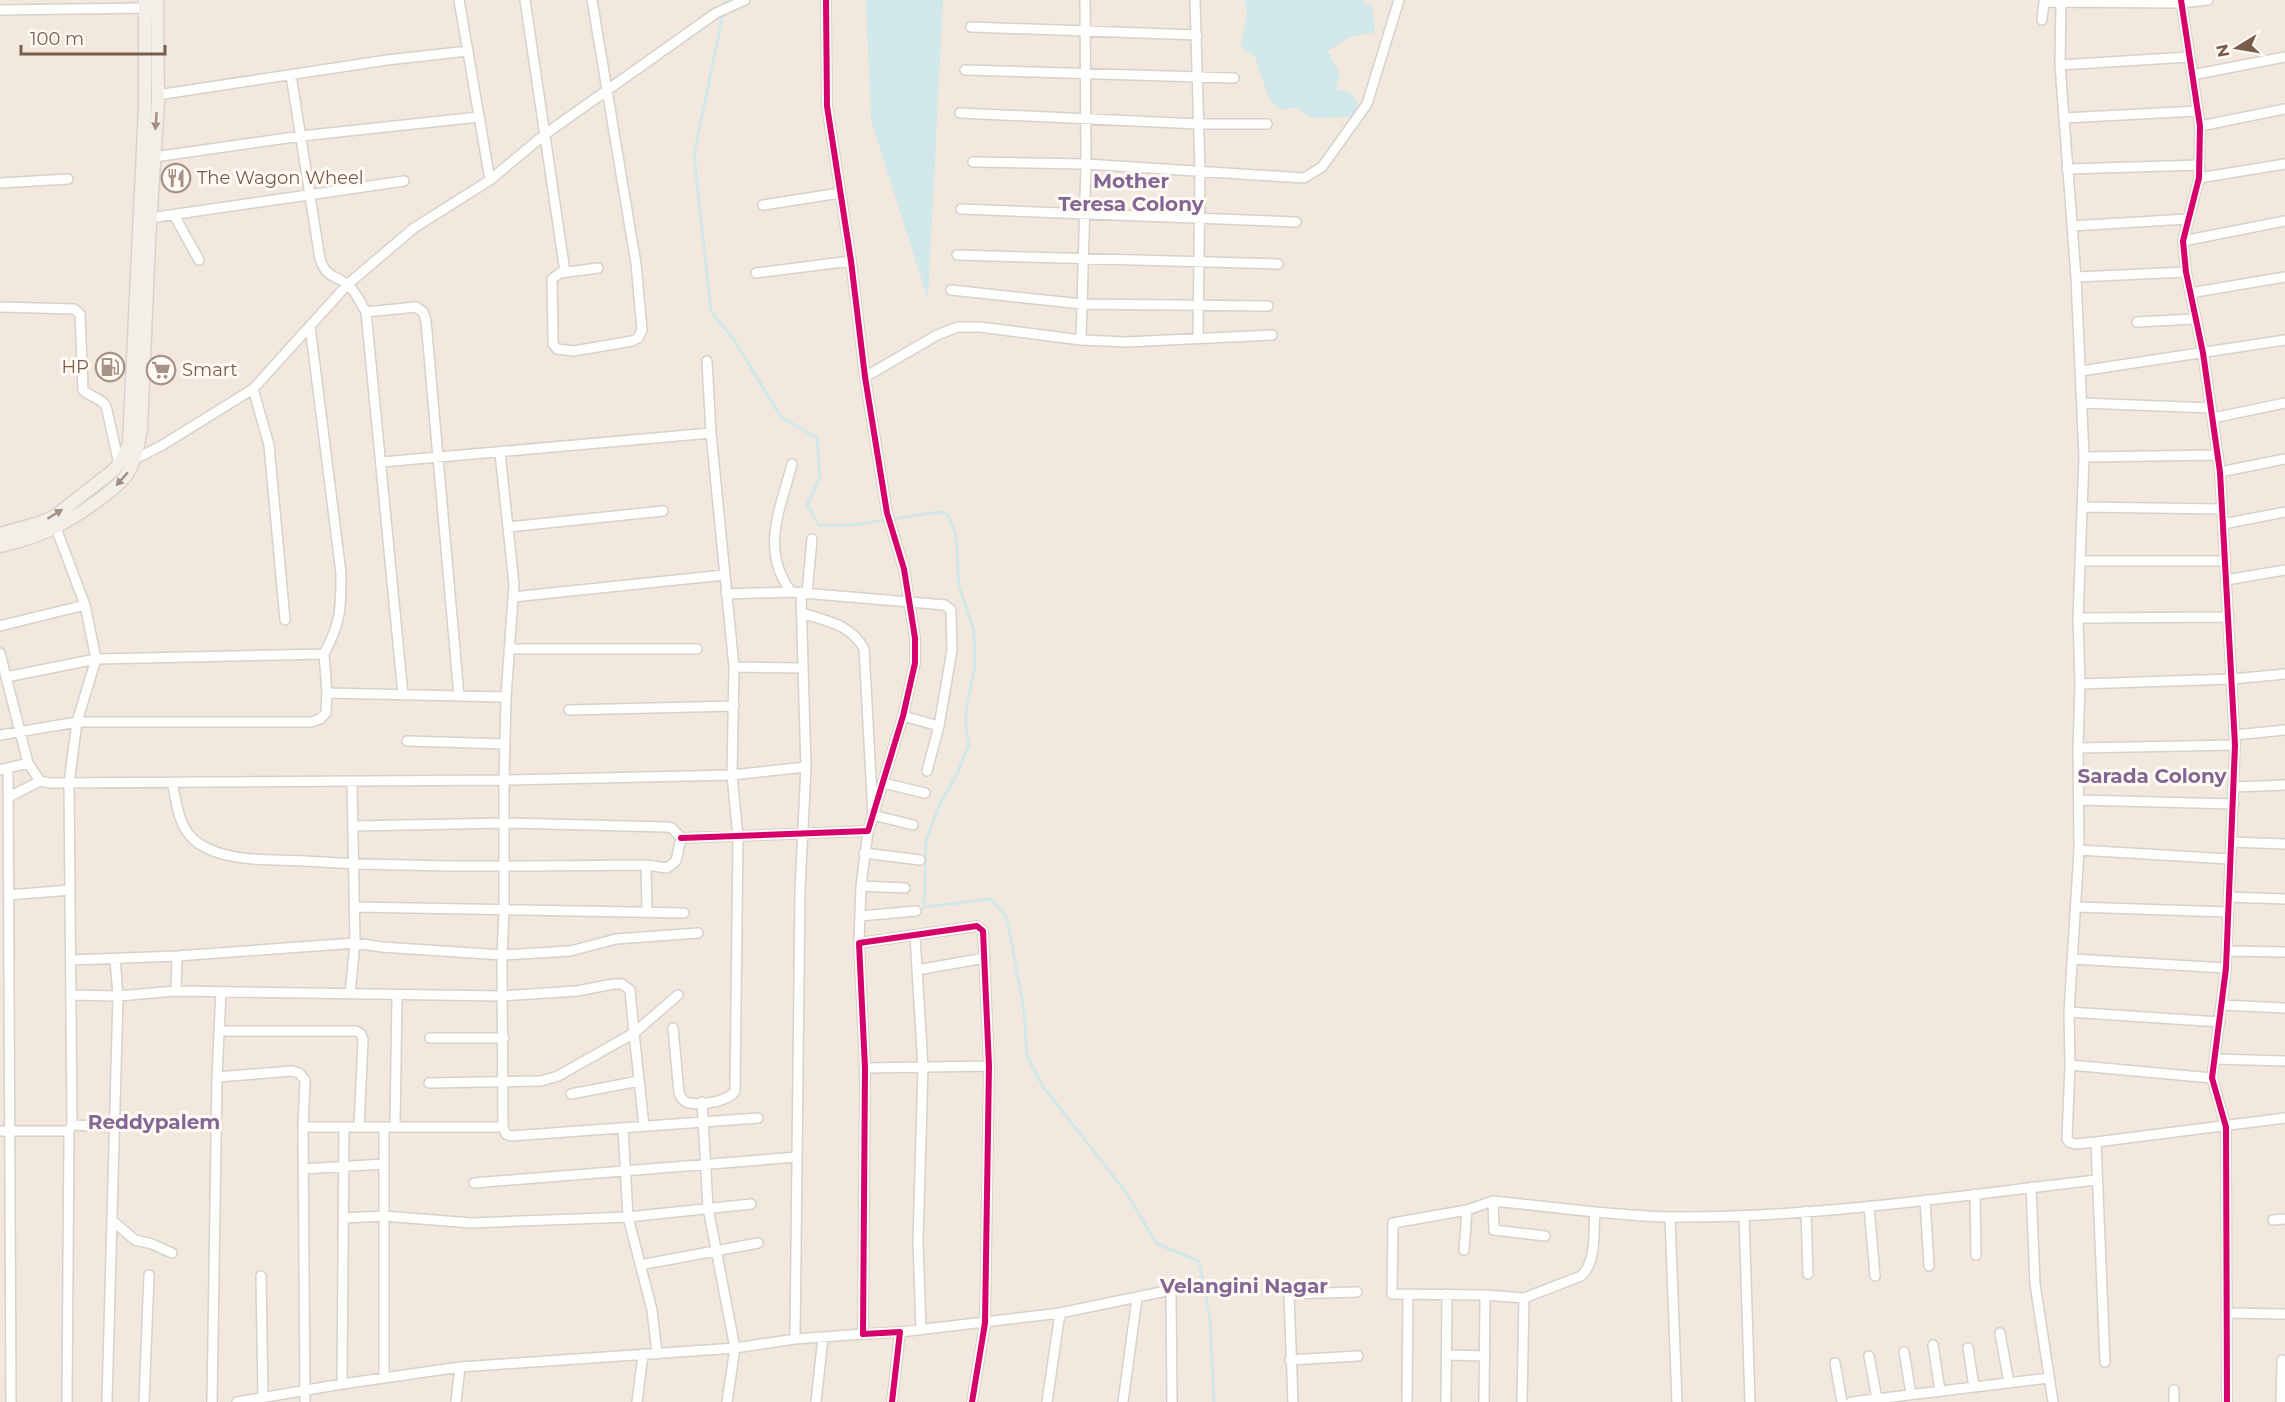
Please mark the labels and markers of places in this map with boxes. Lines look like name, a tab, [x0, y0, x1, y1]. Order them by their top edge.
restaurant icon: The Wagon Wheel	[160, 162, 192, 194]
place label: The Wagon Wheel	[197, 167, 364, 189]
fuel station icon: HP	[94, 351, 126, 383]
supermarket icon: Smart	[145, 354, 177, 386]
place label: HP	[61, 356, 89, 378]
place label: Smart	[182, 359, 238, 381]

